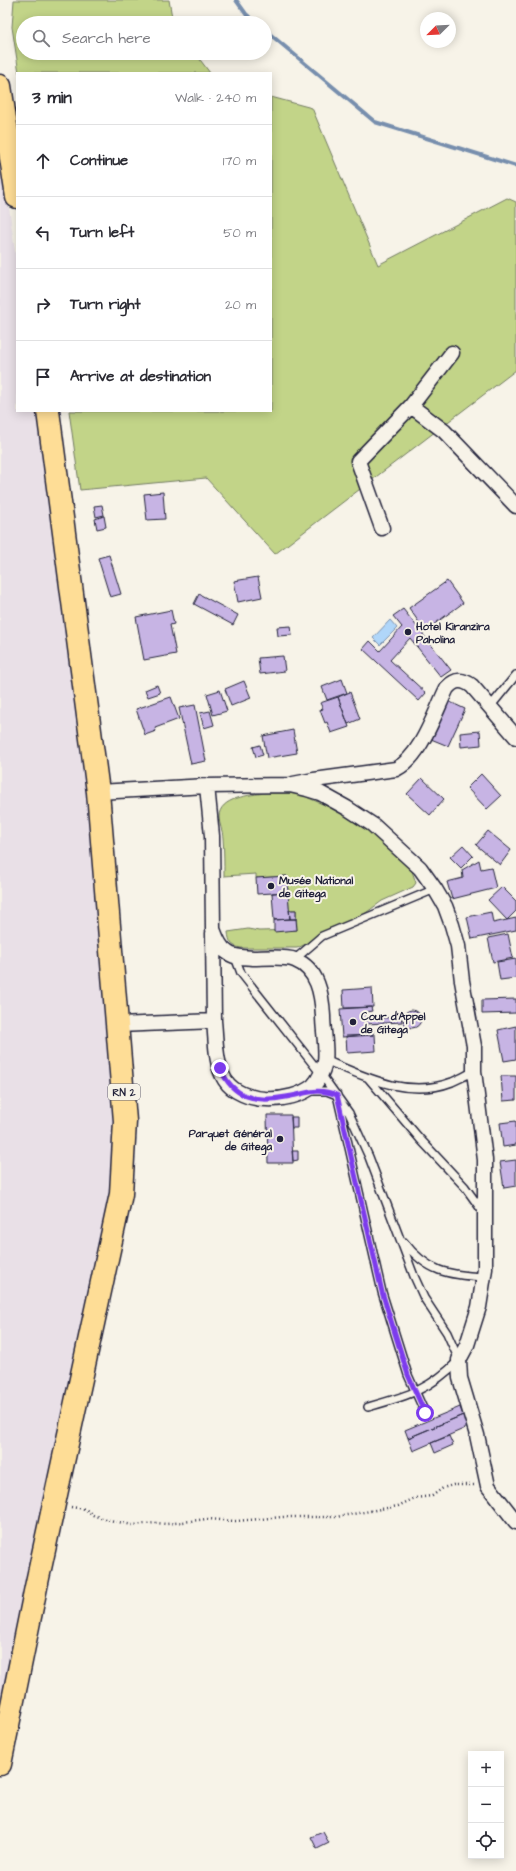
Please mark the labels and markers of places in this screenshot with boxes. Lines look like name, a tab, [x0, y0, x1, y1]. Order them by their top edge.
place label: Hotel Kiranzira Paholina	[415, 619, 490, 647]
marker: Hotel Kiranzira Paholina	[403, 627, 413, 637]
place label: Musée National de Gitega	[278, 873, 353, 903]
marker: Musée National de Gitega	[266, 881, 276, 891]
place label: Cour d'Appel de Gitega	[360, 1009, 426, 1039]
marker: Cour d'Appel de Gitega	[348, 1017, 358, 1027]
place label: Parquet Général de Gitega	[189, 1126, 272, 1156]
marker: Parquet Général de Gitega	[275, 1134, 285, 1144]

